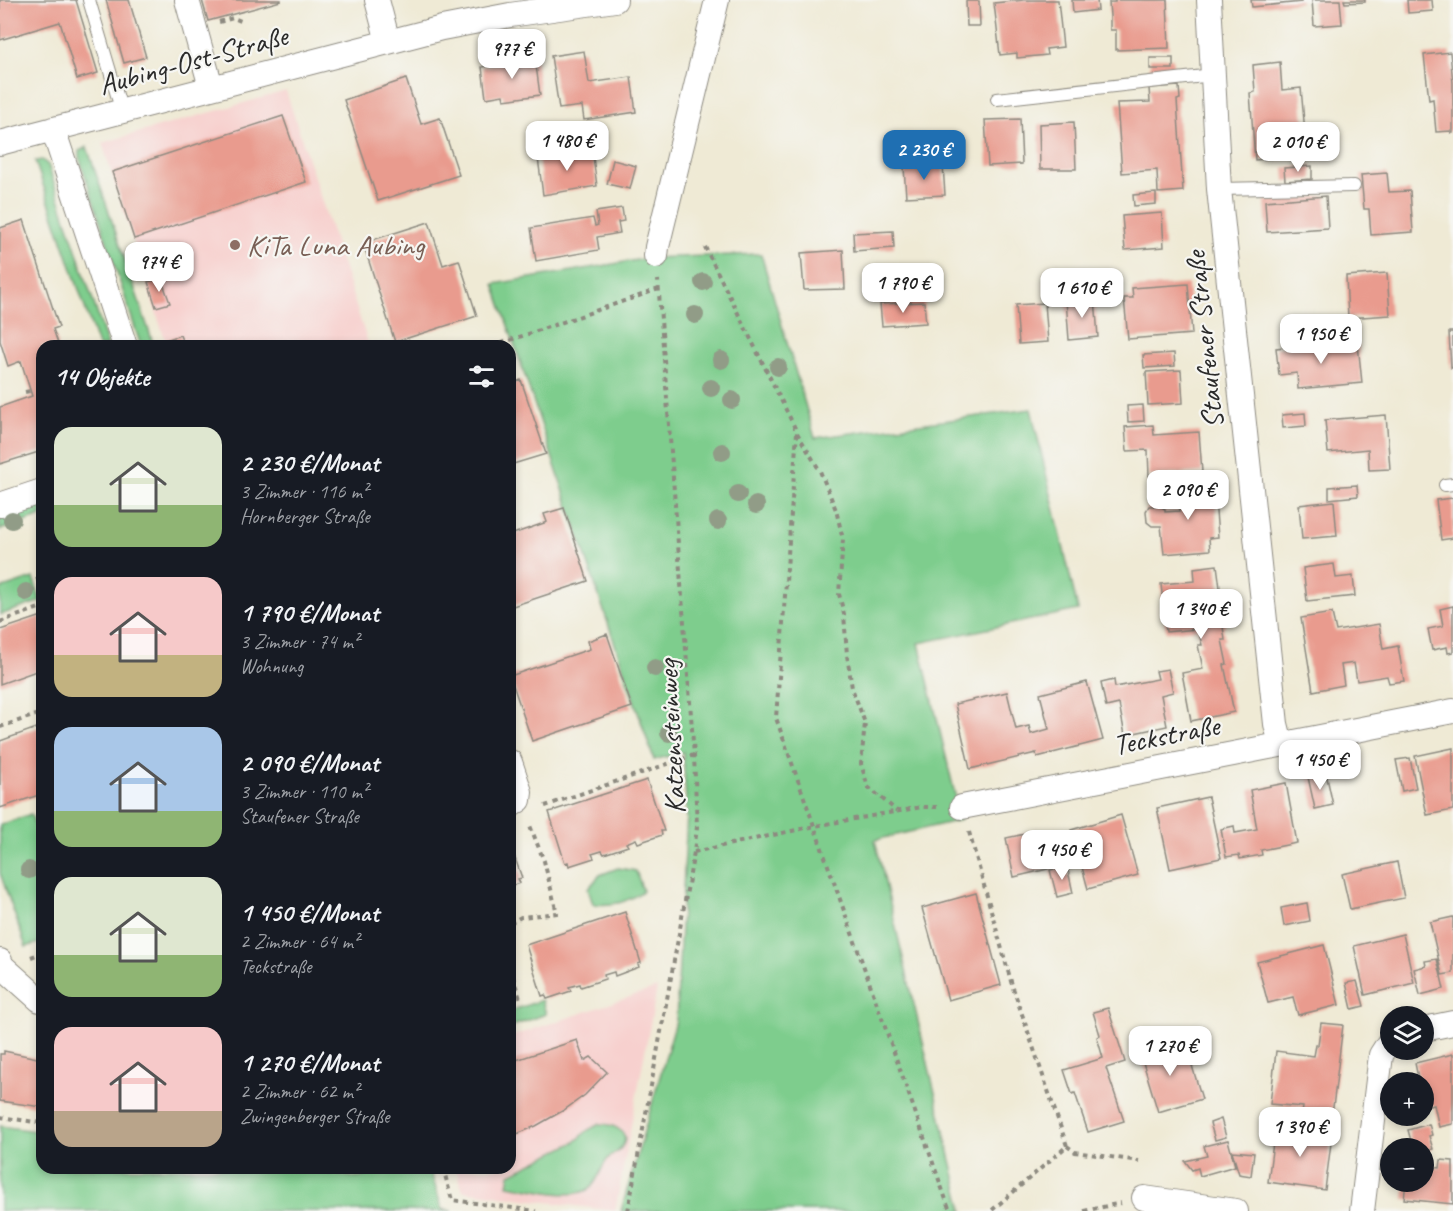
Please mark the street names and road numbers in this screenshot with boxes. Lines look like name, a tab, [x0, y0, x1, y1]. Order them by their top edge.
street label: Aubing-Ost-Straße	[94, 16, 294, 103]
street label: Staufener Straße	[1176, 247, 1232, 431]
street label: Katzensteinweg	[648, 657, 694, 815]
street label: Teckstraße	[1110, 706, 1224, 764]

